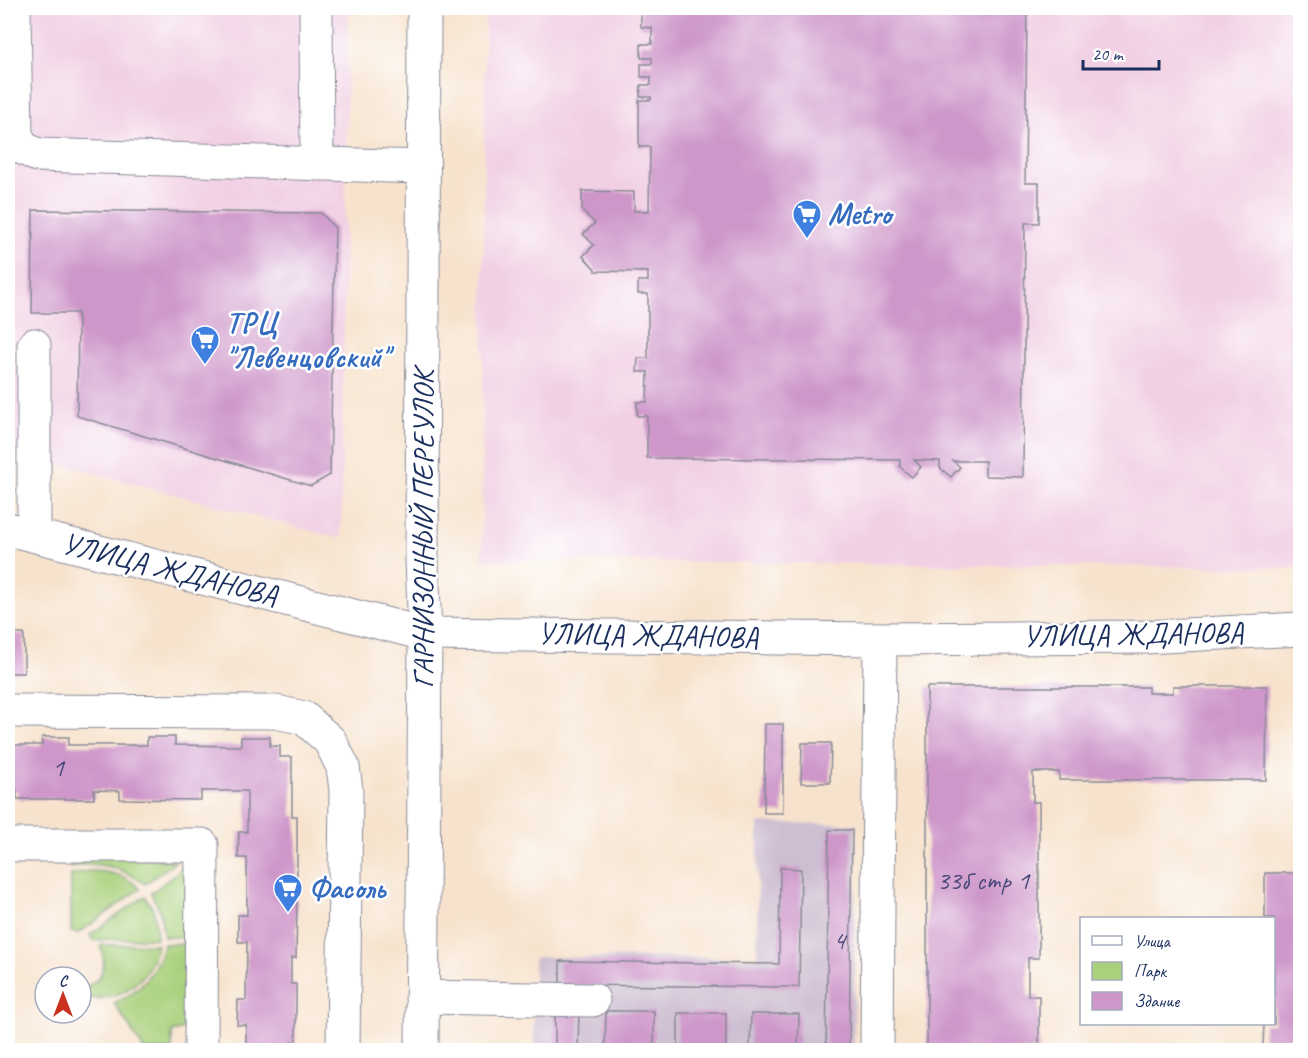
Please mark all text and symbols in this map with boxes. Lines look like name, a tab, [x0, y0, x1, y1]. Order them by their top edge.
scale bar	[1083, 33, 1160, 71]
text: 20 m	[1092, 43, 1125, 65]
place label: Metro	[828, 195, 895, 233]
supermarket icon: Metro	[791, 198, 823, 240]
place label: ТРЦ "Левенцовский"	[226, 304, 395, 376]
supermarket icon: ТРЦ "Левенцовский"	[189, 324, 221, 366]
street label: ГАРНИЗОННЫЙ ПЕРЕУЛОК	[404, 364, 442, 688]
street label: УЛИЦА ЖДАНОВА	[58, 524, 283, 614]
street label: УЛИЦА ЖДАНОВА	[1022, 613, 1245, 655]
street label: УЛИЦА ЖДАНОВА	[537, 614, 760, 656]
house number: 1	[52, 750, 66, 784]
house number: 33б стр 1	[937, 863, 1031, 897]
place label: Фасоль	[309, 869, 387, 907]
supermarket icon: Фасоль	[272, 872, 304, 914]
legend	[1080, 917, 1275, 1025]
house number: 4	[833, 923, 848, 957]
text: Улица	[1134, 930, 1171, 952]
text: Парк	[1134, 960, 1168, 982]
north arrow	[33, 965, 93, 1025]
text: С	[59, 971, 69, 991]
text: Здание	[1134, 990, 1180, 1012]

